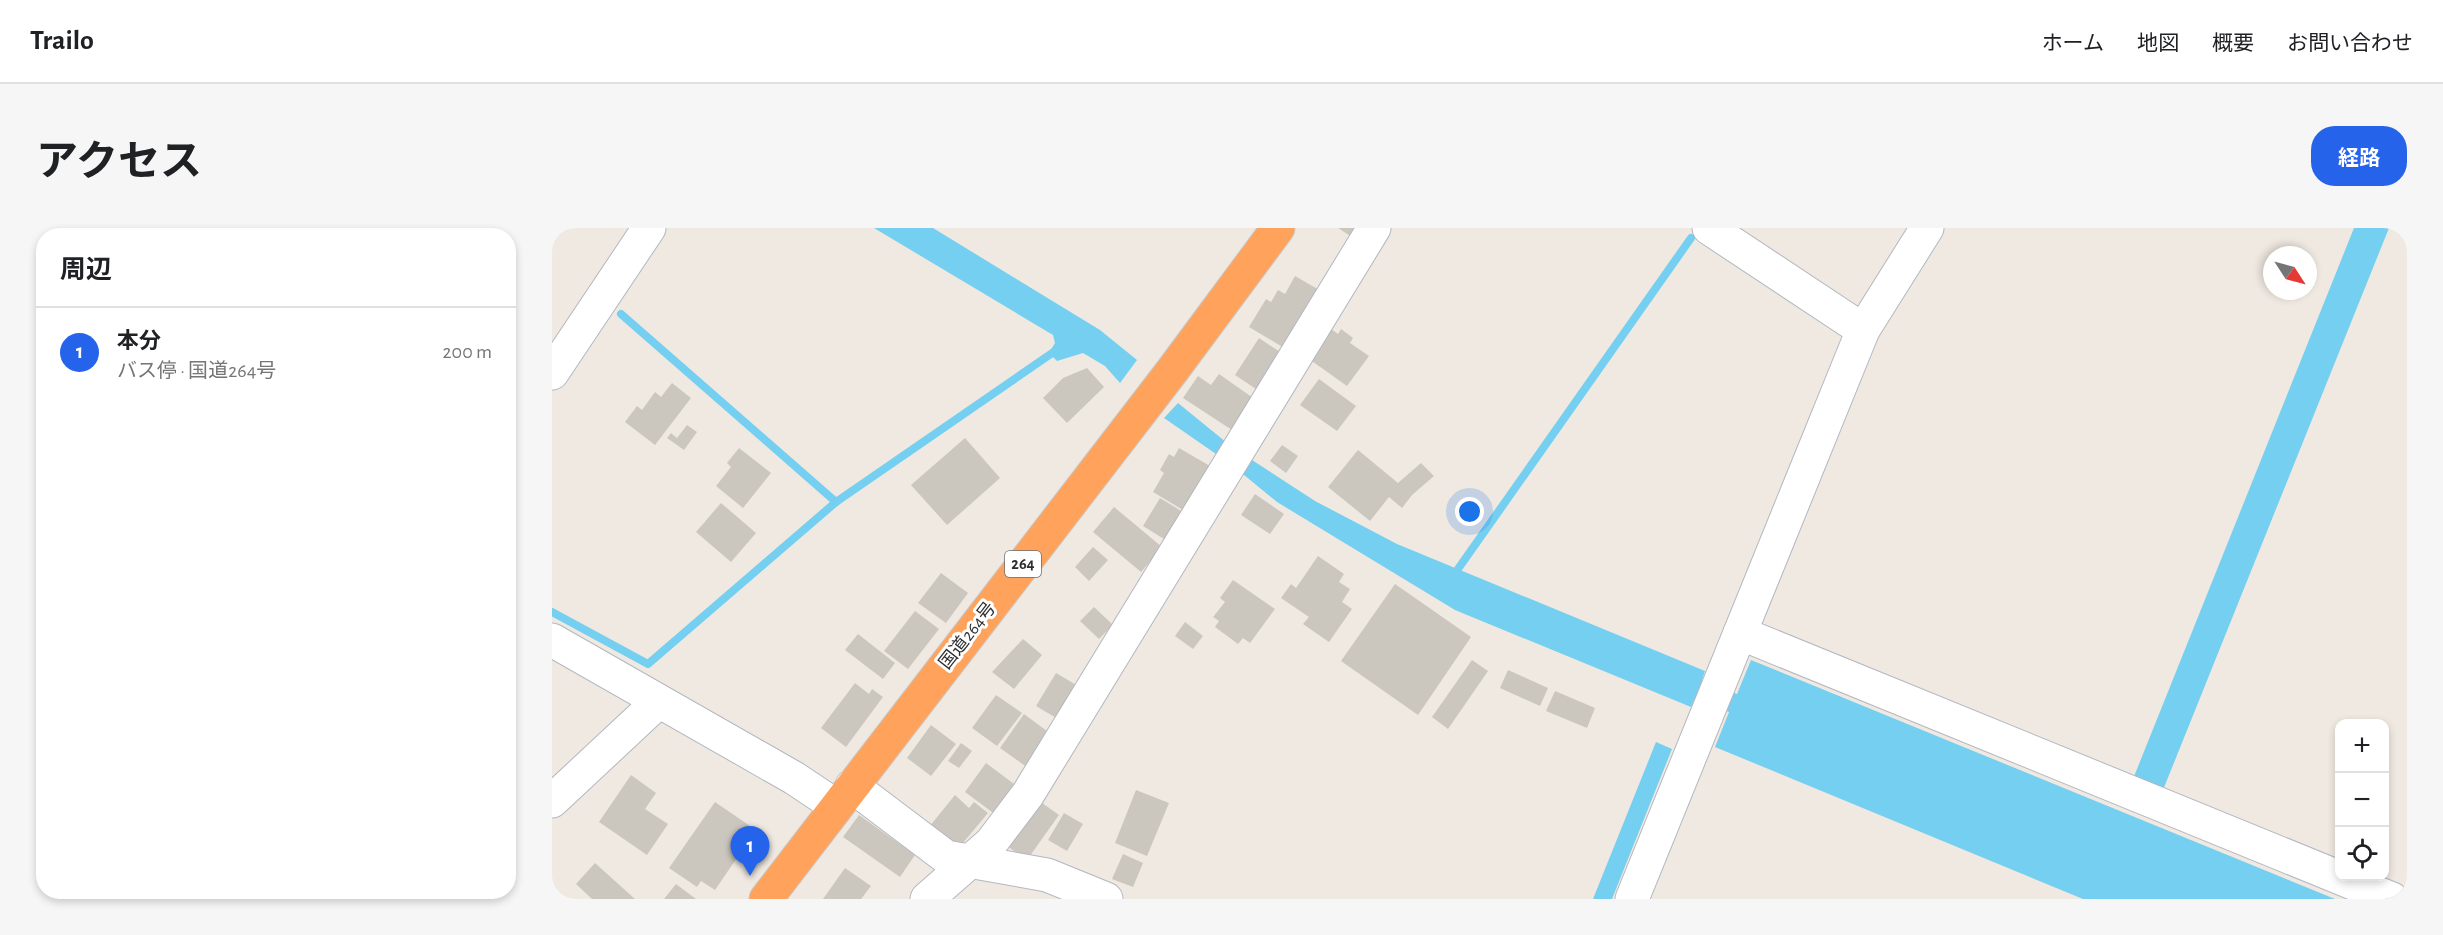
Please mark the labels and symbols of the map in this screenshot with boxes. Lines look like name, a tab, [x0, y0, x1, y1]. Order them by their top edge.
north arrow	[2263, 246, 2317, 300]
your location	[1455, 497, 1484, 526]
road number: 264	[1005, 551, 1041, 577]
street label: 国道264号	[935, 598, 1000, 673]
pin: 1	[730, 826, 770, 876]

